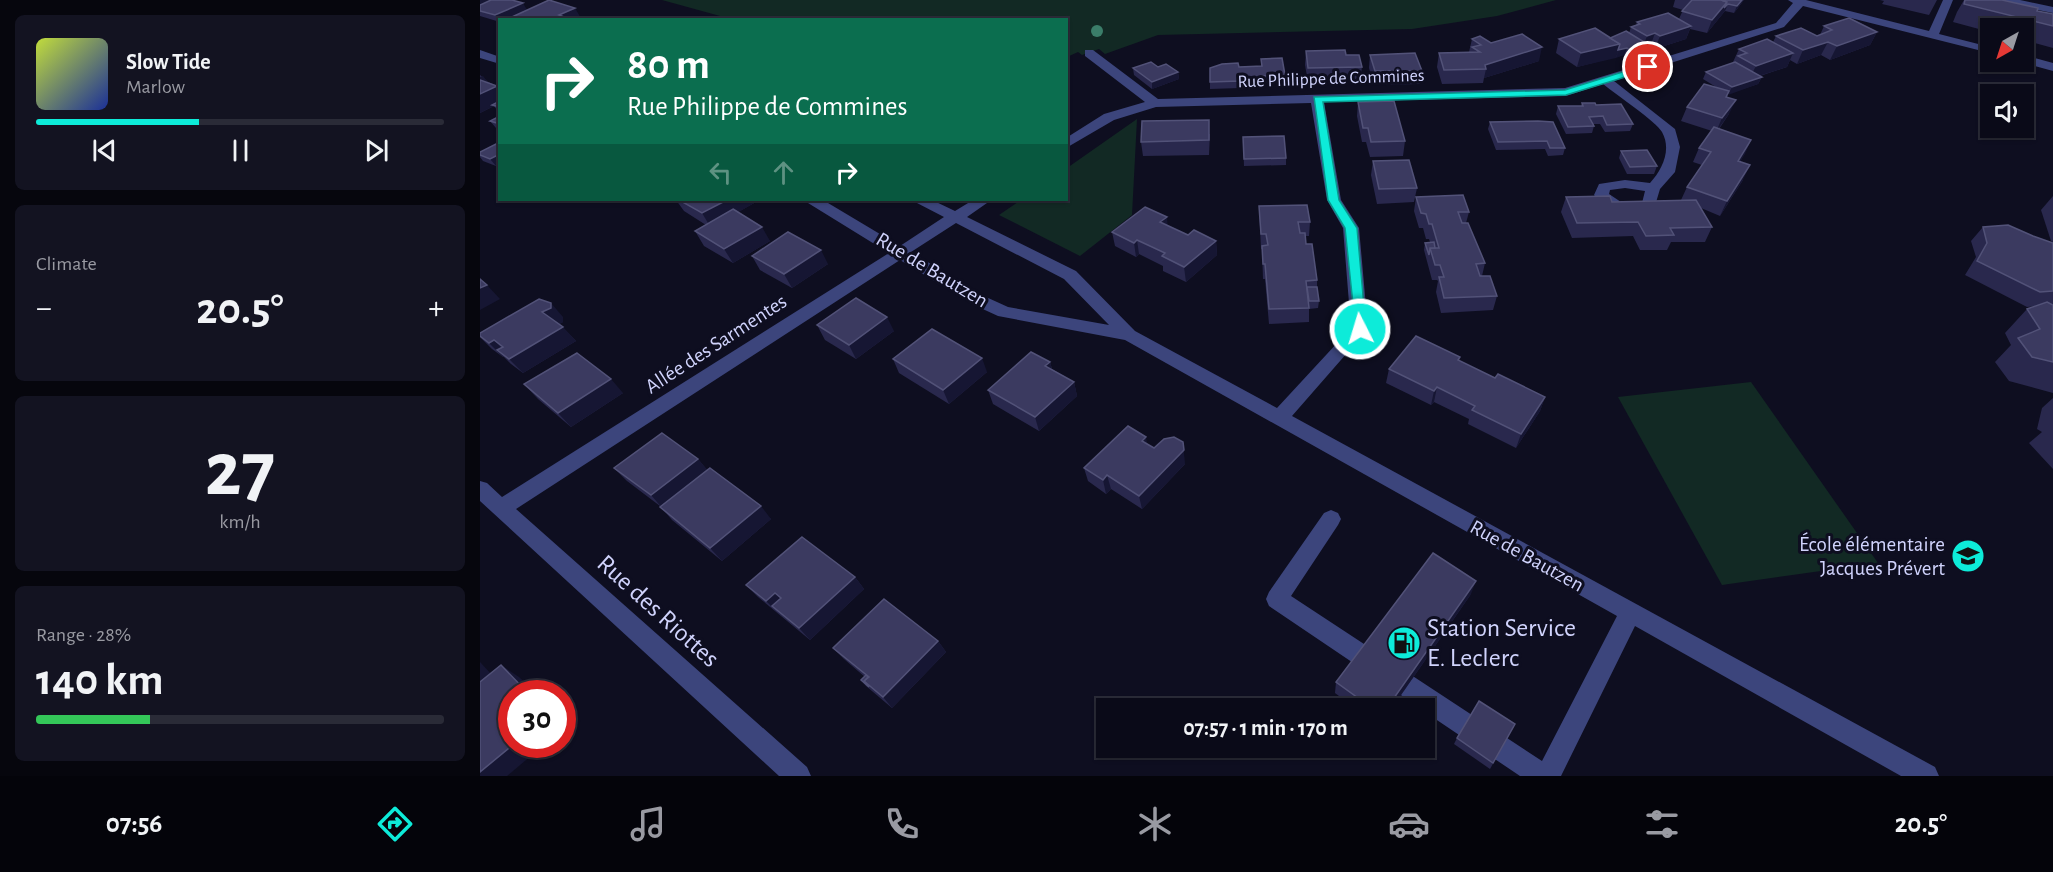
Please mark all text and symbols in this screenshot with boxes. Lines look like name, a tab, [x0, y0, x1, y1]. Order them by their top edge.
north arrow	[1980, 18, 2034, 72]
map controls	[1980, 18, 2034, 138]
pin	[1622, 41, 1673, 92]
icon: right	[528, 42, 606, 120]
text: 80 m	[627, 44, 710, 86]
icon: arrive	[1631, 50, 1664, 83]
text: Slow Tide	[126, 51, 211, 73]
street label: Rue Philippe de Commines	[1237, 67, 1425, 91]
text: Marlow	[126, 77, 185, 97]
button: sound	[1980, 84, 2034, 138]
text: Rue Philippe de Commines	[627, 93, 908, 120]
icon: previous	[88, 134, 121, 167]
icon: pause	[224, 134, 257, 167]
icon: next	[360, 134, 393, 167]
icon: left	[704, 156, 737, 189]
icon: ahead	[767, 156, 800, 189]
icon: right	[830, 156, 863, 189]
street label: Rue de Bautzen	[872, 228, 992, 312]
text: Climate	[36, 254, 97, 274]
text: 20.5°	[196, 287, 284, 332]
street label: Allée des Sarmentes	[641, 291, 791, 397]
text: −	[36, 292, 52, 325]
text: +	[428, 292, 444, 325]
position arrow	[1328, 297, 1392, 361]
text: 27	[205, 432, 275, 510]
text: km/h	[219, 512, 261, 532]
street label: Rue de Bautzen	[1467, 516, 1587, 596]
place label: École élémentaire Jacques Prévert	[1799, 532, 1945, 579]
school or university icon: École élémentaire Jacques Prévert	[1950, 538, 1986, 574]
street label: Rue des Riottes	[592, 550, 724, 672]
place label: Station Service E. Leclerc	[1427, 615, 1576, 671]
text: Range · 28%	[36, 625, 131, 645]
fuel station icon: Station Service E. Leclerc	[1386, 625, 1422, 661]
text: 140 km	[36, 658, 164, 703]
speed limit sign: 30	[498, 680, 576, 758]
text: 07:57 · 1 min · 170 m	[1183, 717, 1348, 739]
icon: directions	[374, 803, 416, 845]
icon: music	[627, 803, 669, 845]
icon: phone	[881, 803, 923, 845]
icon: climate	[1134, 803, 1176, 845]
icon: car	[1388, 803, 1430, 845]
icon: filters	[1641, 803, 1683, 845]
text: 07:56	[106, 810, 162, 837]
text: 20.5°	[1895, 810, 1947, 837]

